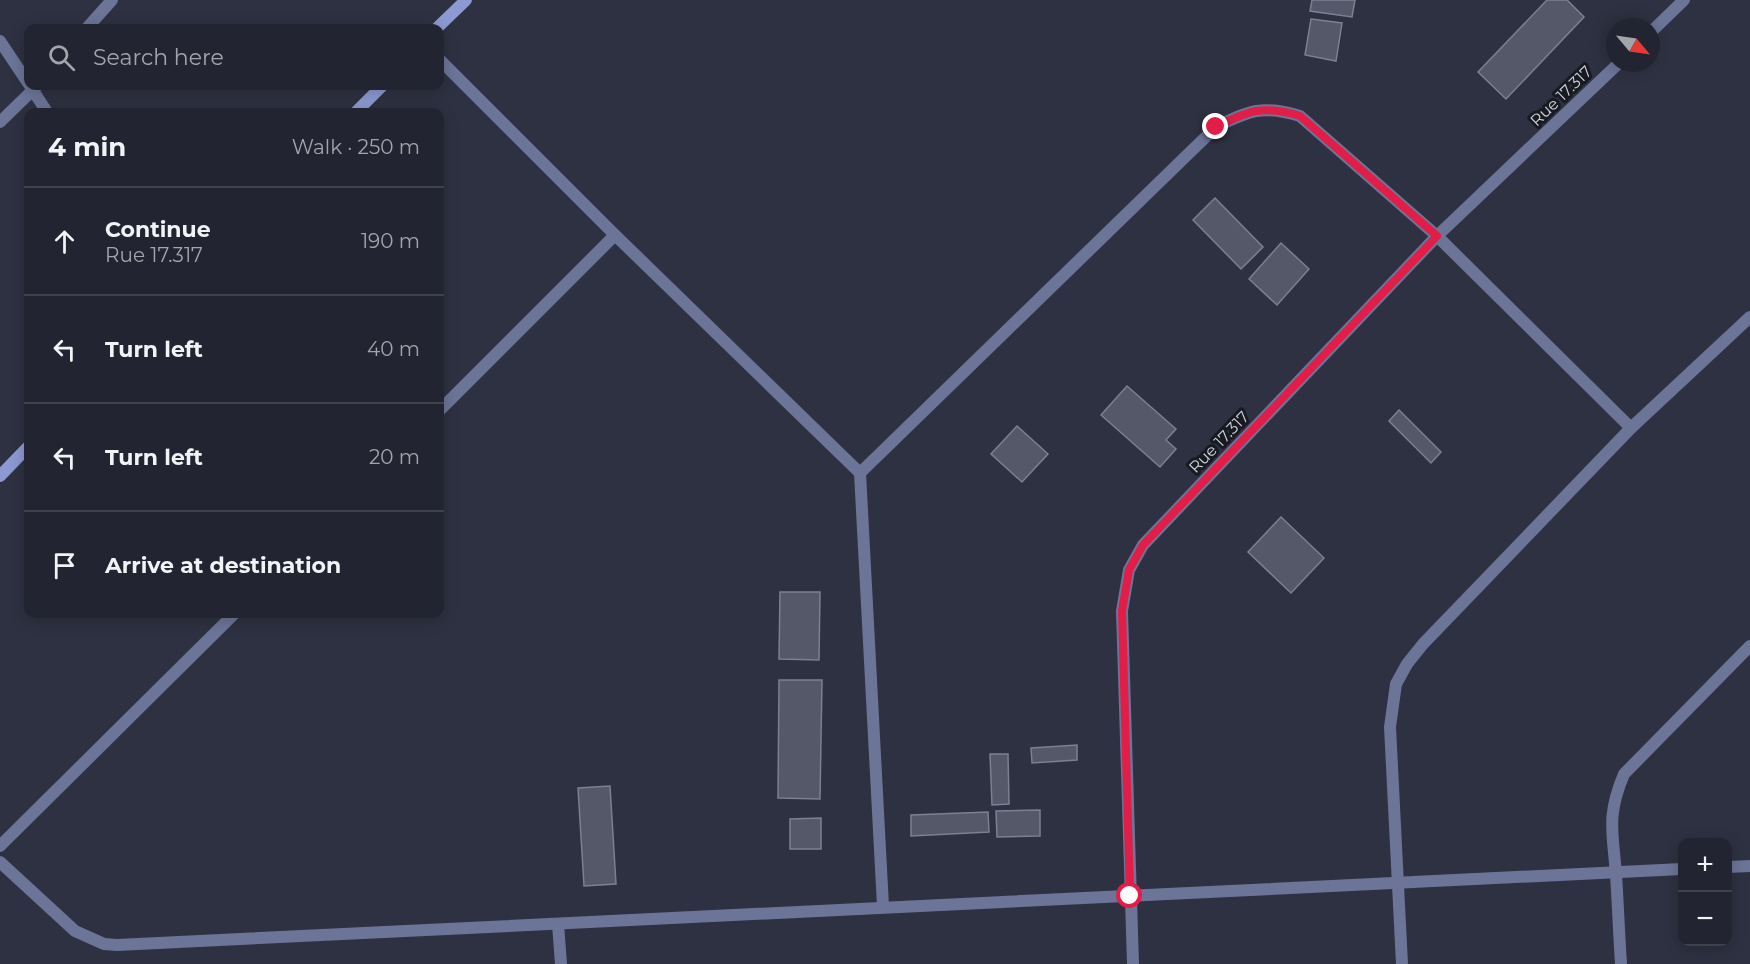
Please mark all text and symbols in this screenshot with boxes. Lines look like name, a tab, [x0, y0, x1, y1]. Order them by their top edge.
north arrow	[1606, 18, 1660, 72]
search box	[24, 24, 444, 90]
icon: search	[45, 41, 78, 74]
text: Search here	[93, 44, 224, 71]
street label: Rue 17.317	[1526, 62, 1596, 130]
route end	[1202, 113, 1228, 139]
text: 4 min	[48, 131, 126, 163]
text: Walk · 250 m	[292, 135, 420, 159]
text: Continue	[105, 216, 211, 243]
icon: ahead	[48, 225, 81, 258]
text: 190 m	[361, 229, 420, 253]
text: Rue 17.317	[105, 243, 203, 267]
icon: left	[48, 333, 81, 366]
text: Turn left	[105, 336, 203, 363]
text: 40 m	[367, 337, 420, 361]
street label: Rue 17.317	[1185, 407, 1253, 477]
icon: left	[48, 441, 81, 474]
text: Turn left	[105, 444, 203, 471]
text: 20 m	[369, 445, 420, 469]
icon: arrive	[48, 549, 81, 582]
text: Arrive at destination	[105, 552, 341, 579]
map controls	[1678, 838, 1732, 946]
button: +	[1678, 838, 1732, 892]
route start	[1116, 882, 1142, 908]
button: −	[1678, 892, 1732, 946]

